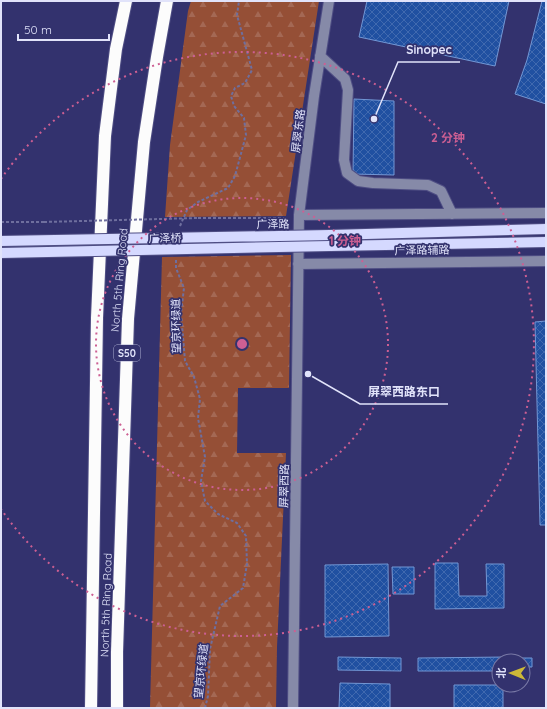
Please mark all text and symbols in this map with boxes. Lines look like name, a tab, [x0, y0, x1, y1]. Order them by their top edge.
scale bar	[18, 16, 109, 42]
text: 50 m	[24, 22, 52, 37]
callout: Sinopec	[398, 38, 460, 62]
text: Sinopec	[406, 42, 452, 57]
street label: 屏翠东路	[288, 108, 308, 154]
text: 2 分钟	[431, 130, 465, 145]
street label: 广泽路	[256, 217, 290, 231]
street label: North 5th Ring Road	[107, 228, 131, 332]
street label: 广泽桥	[148, 231, 182, 245]
text: 1 分钟	[329, 233, 361, 248]
street label: 广泽路辅路	[394, 243, 450, 257]
street label: 望京环绿道	[169, 298, 183, 354]
centre of rings	[235, 337, 249, 351]
road number: S50	[114, 345, 140, 361]
callout: 屏翠西路东口	[360, 380, 448, 404]
text: 屏翠西路东口	[368, 384, 440, 399]
street label: 屏翠西路	[277, 464, 291, 508]
street label: North 5th Ring Road	[97, 553, 115, 657]
street label: 望京环绿道	[191, 643, 211, 699]
north arrow	[491, 653, 531, 693]
text: 北	[494, 667, 508, 678]

